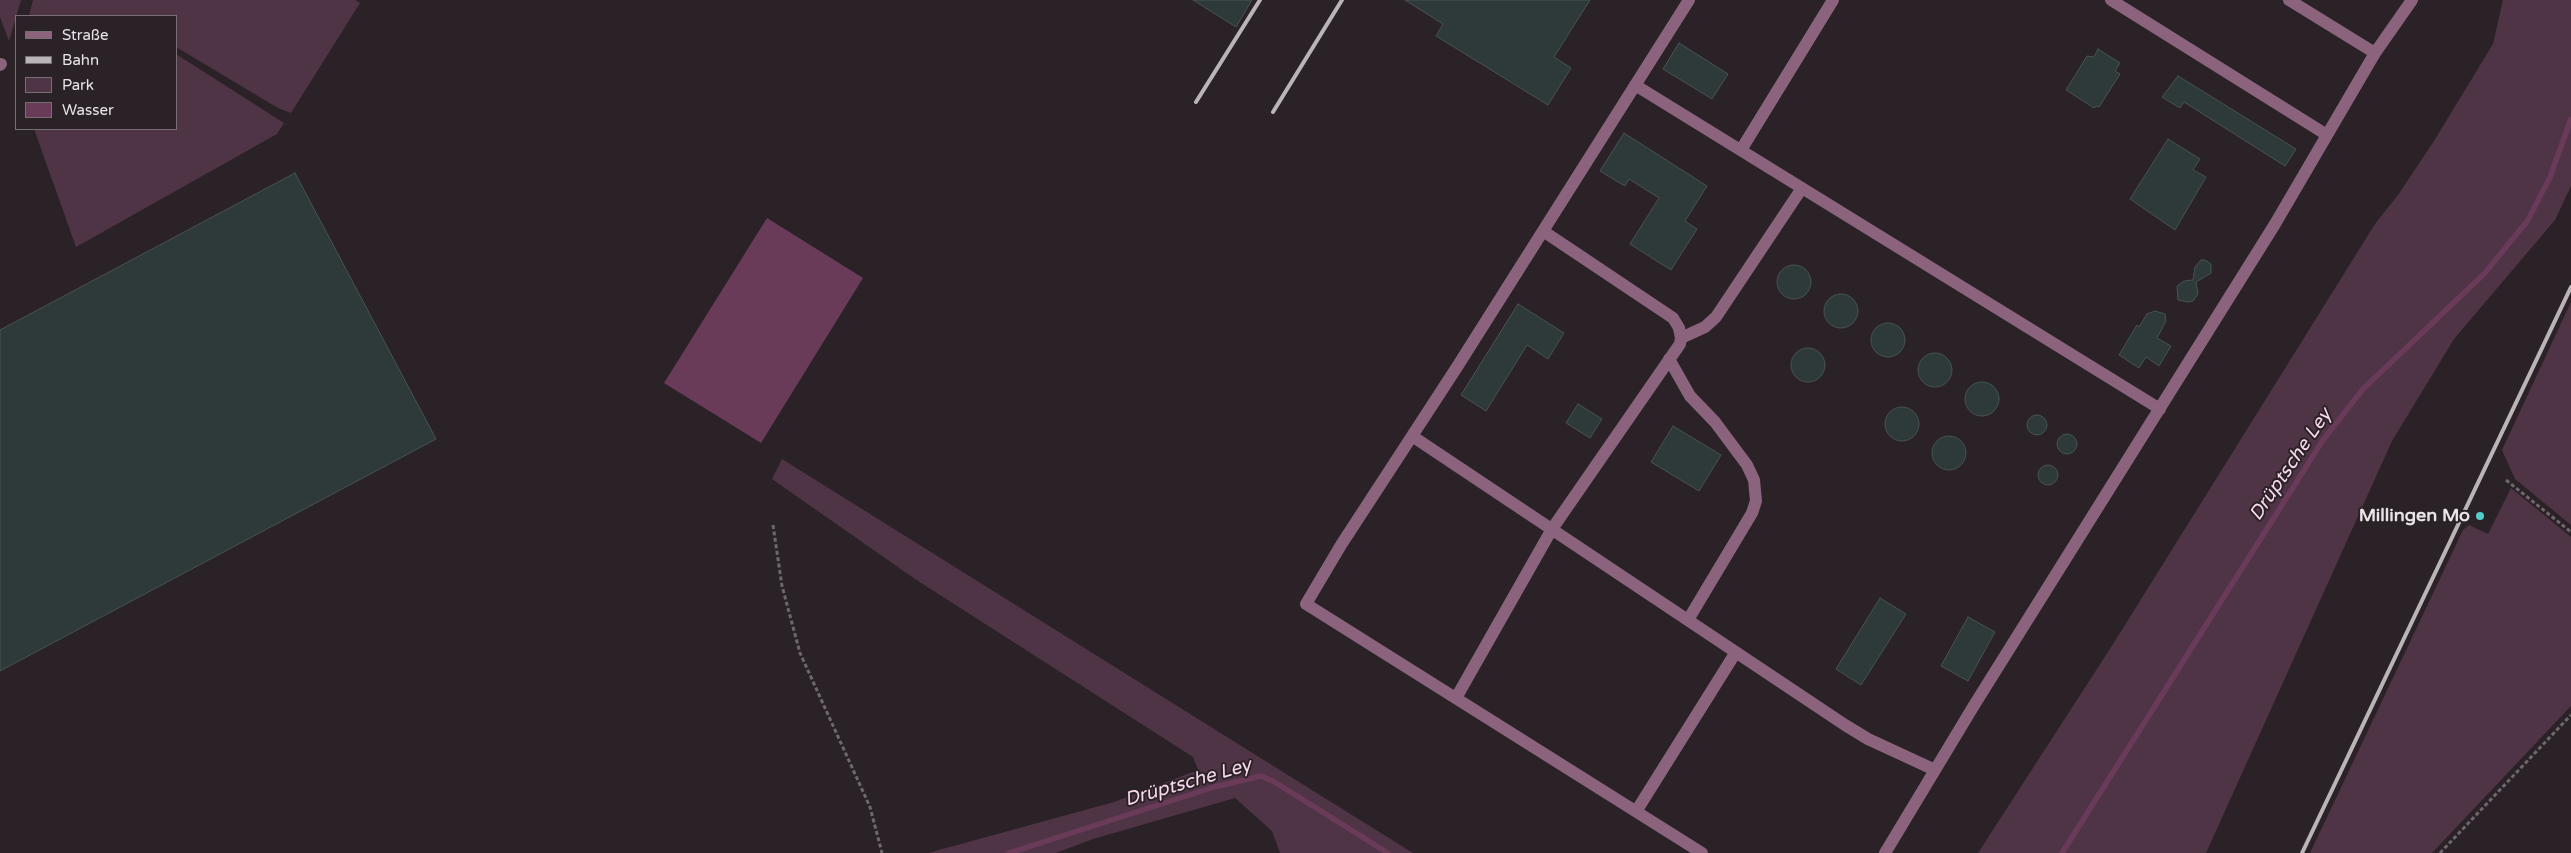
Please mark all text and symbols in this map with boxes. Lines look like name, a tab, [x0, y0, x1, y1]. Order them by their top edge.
legend	[15, 15, 178, 130]
text: Straße	[62, 26, 108, 44]
text: Bahn	[62, 51, 99, 69]
text: Park	[62, 76, 94, 94]
text: Wasser	[62, 101, 114, 119]
water label: Drüptsche Ley	[2245, 405, 2337, 525]
place label: Millingen Mo	[2359, 505, 2470, 527]
marker: Millingen Mo	[2474, 510, 2486, 522]
water label: Drüptsche Ley	[1122, 754, 1254, 812]

